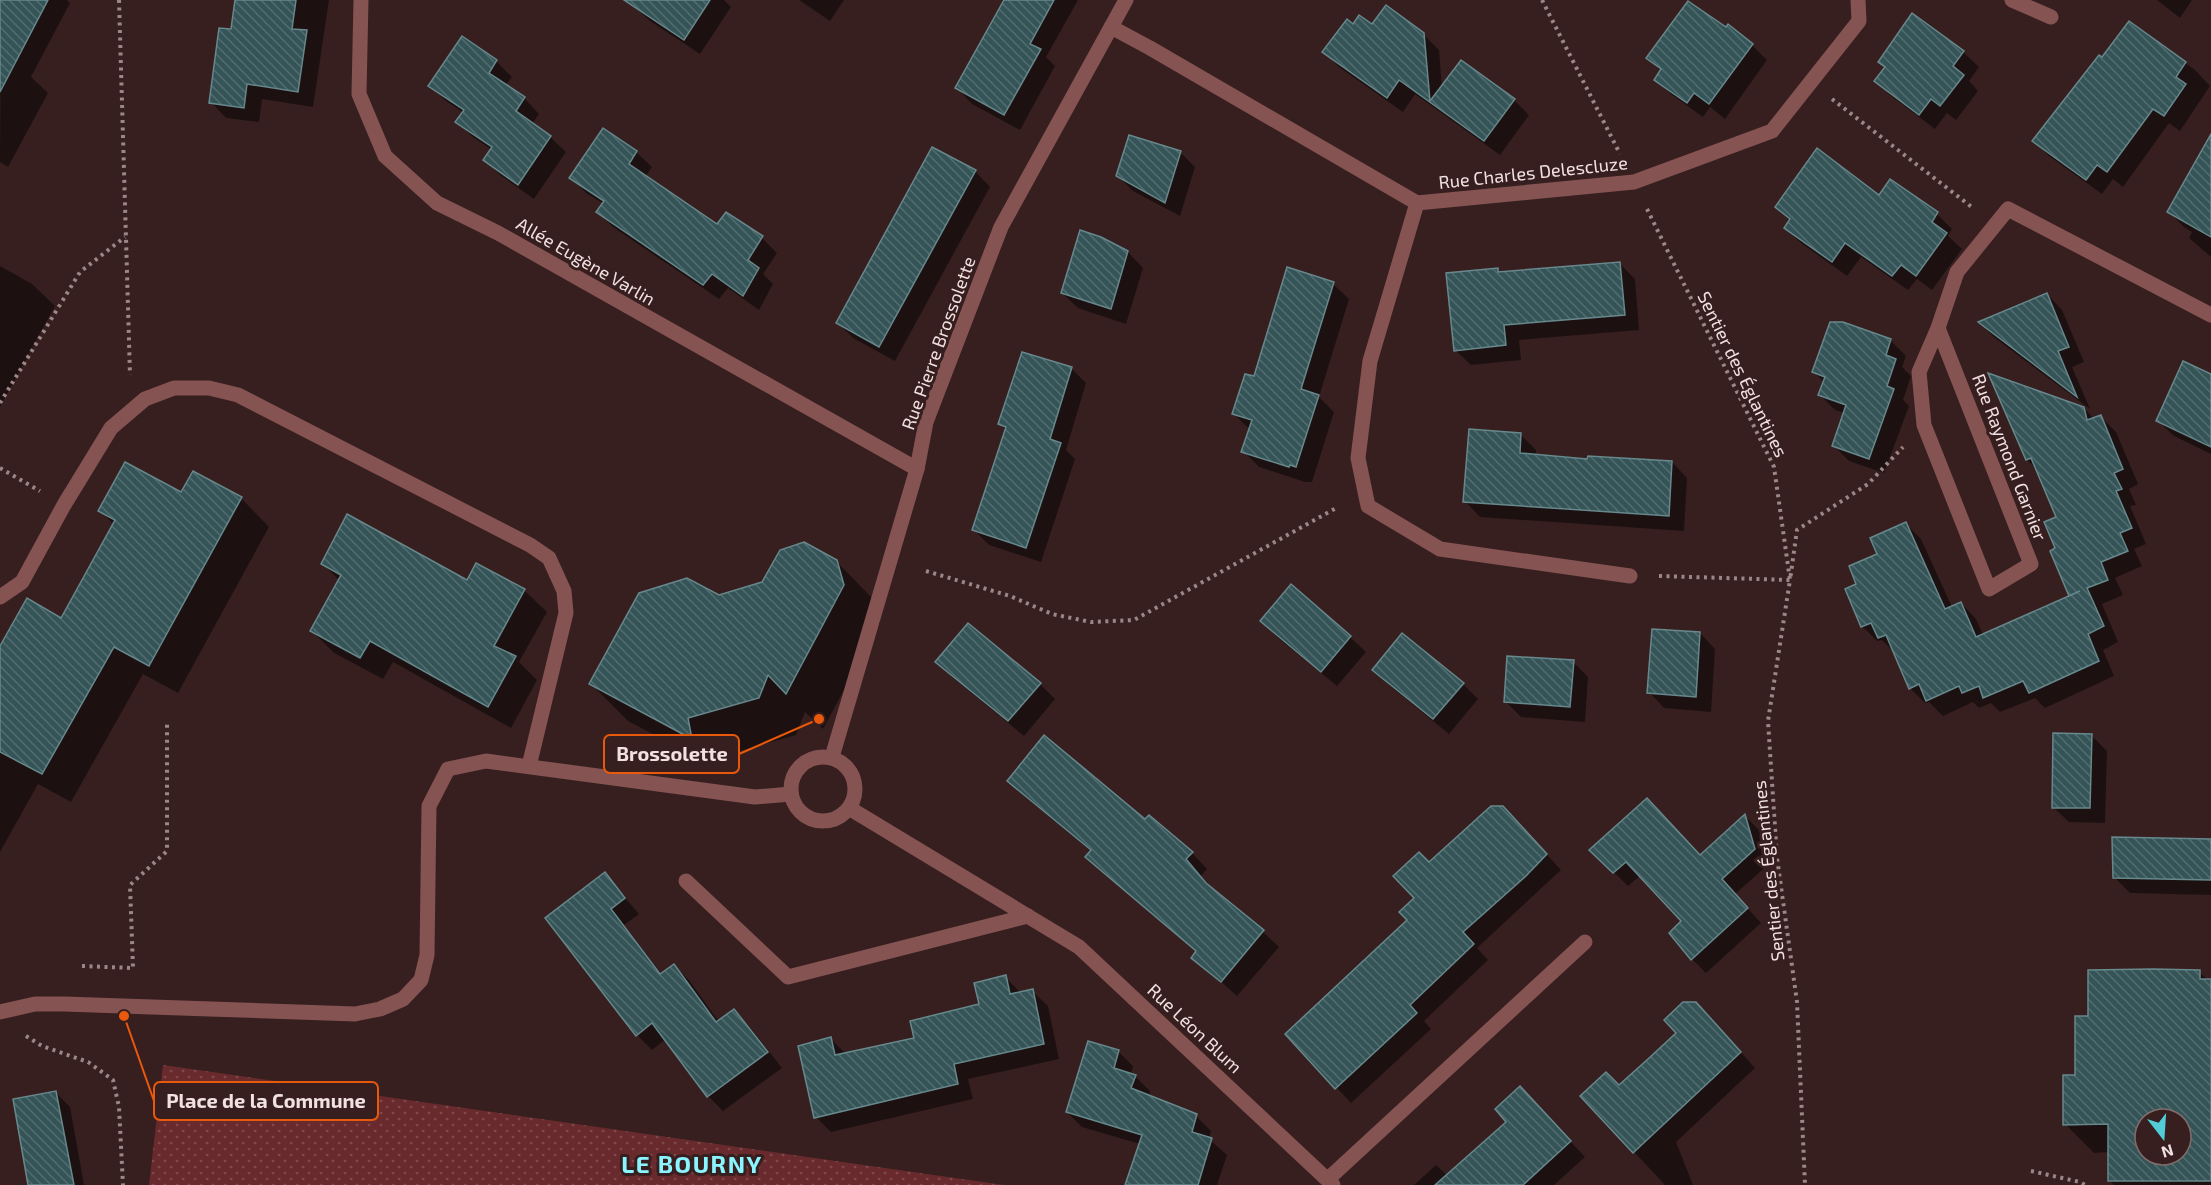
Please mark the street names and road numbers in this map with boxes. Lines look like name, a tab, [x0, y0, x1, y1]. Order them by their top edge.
street label: Rue Charles Delescluze	[1437, 151, 1629, 193]
street label: Allée Eugène Varlin	[513, 212, 659, 310]
street label: Rue Pierre Brossolette	[896, 253, 980, 433]
street label: Sentier des Églantines	[1693, 288, 1793, 460]
street label: Rue Raymond Garnier	[1968, 371, 2052, 543]
street label: Sentier des Églantines	[1748, 780, 1788, 962]
street label: Rue Léon Blum	[1143, 979, 1247, 1077]

